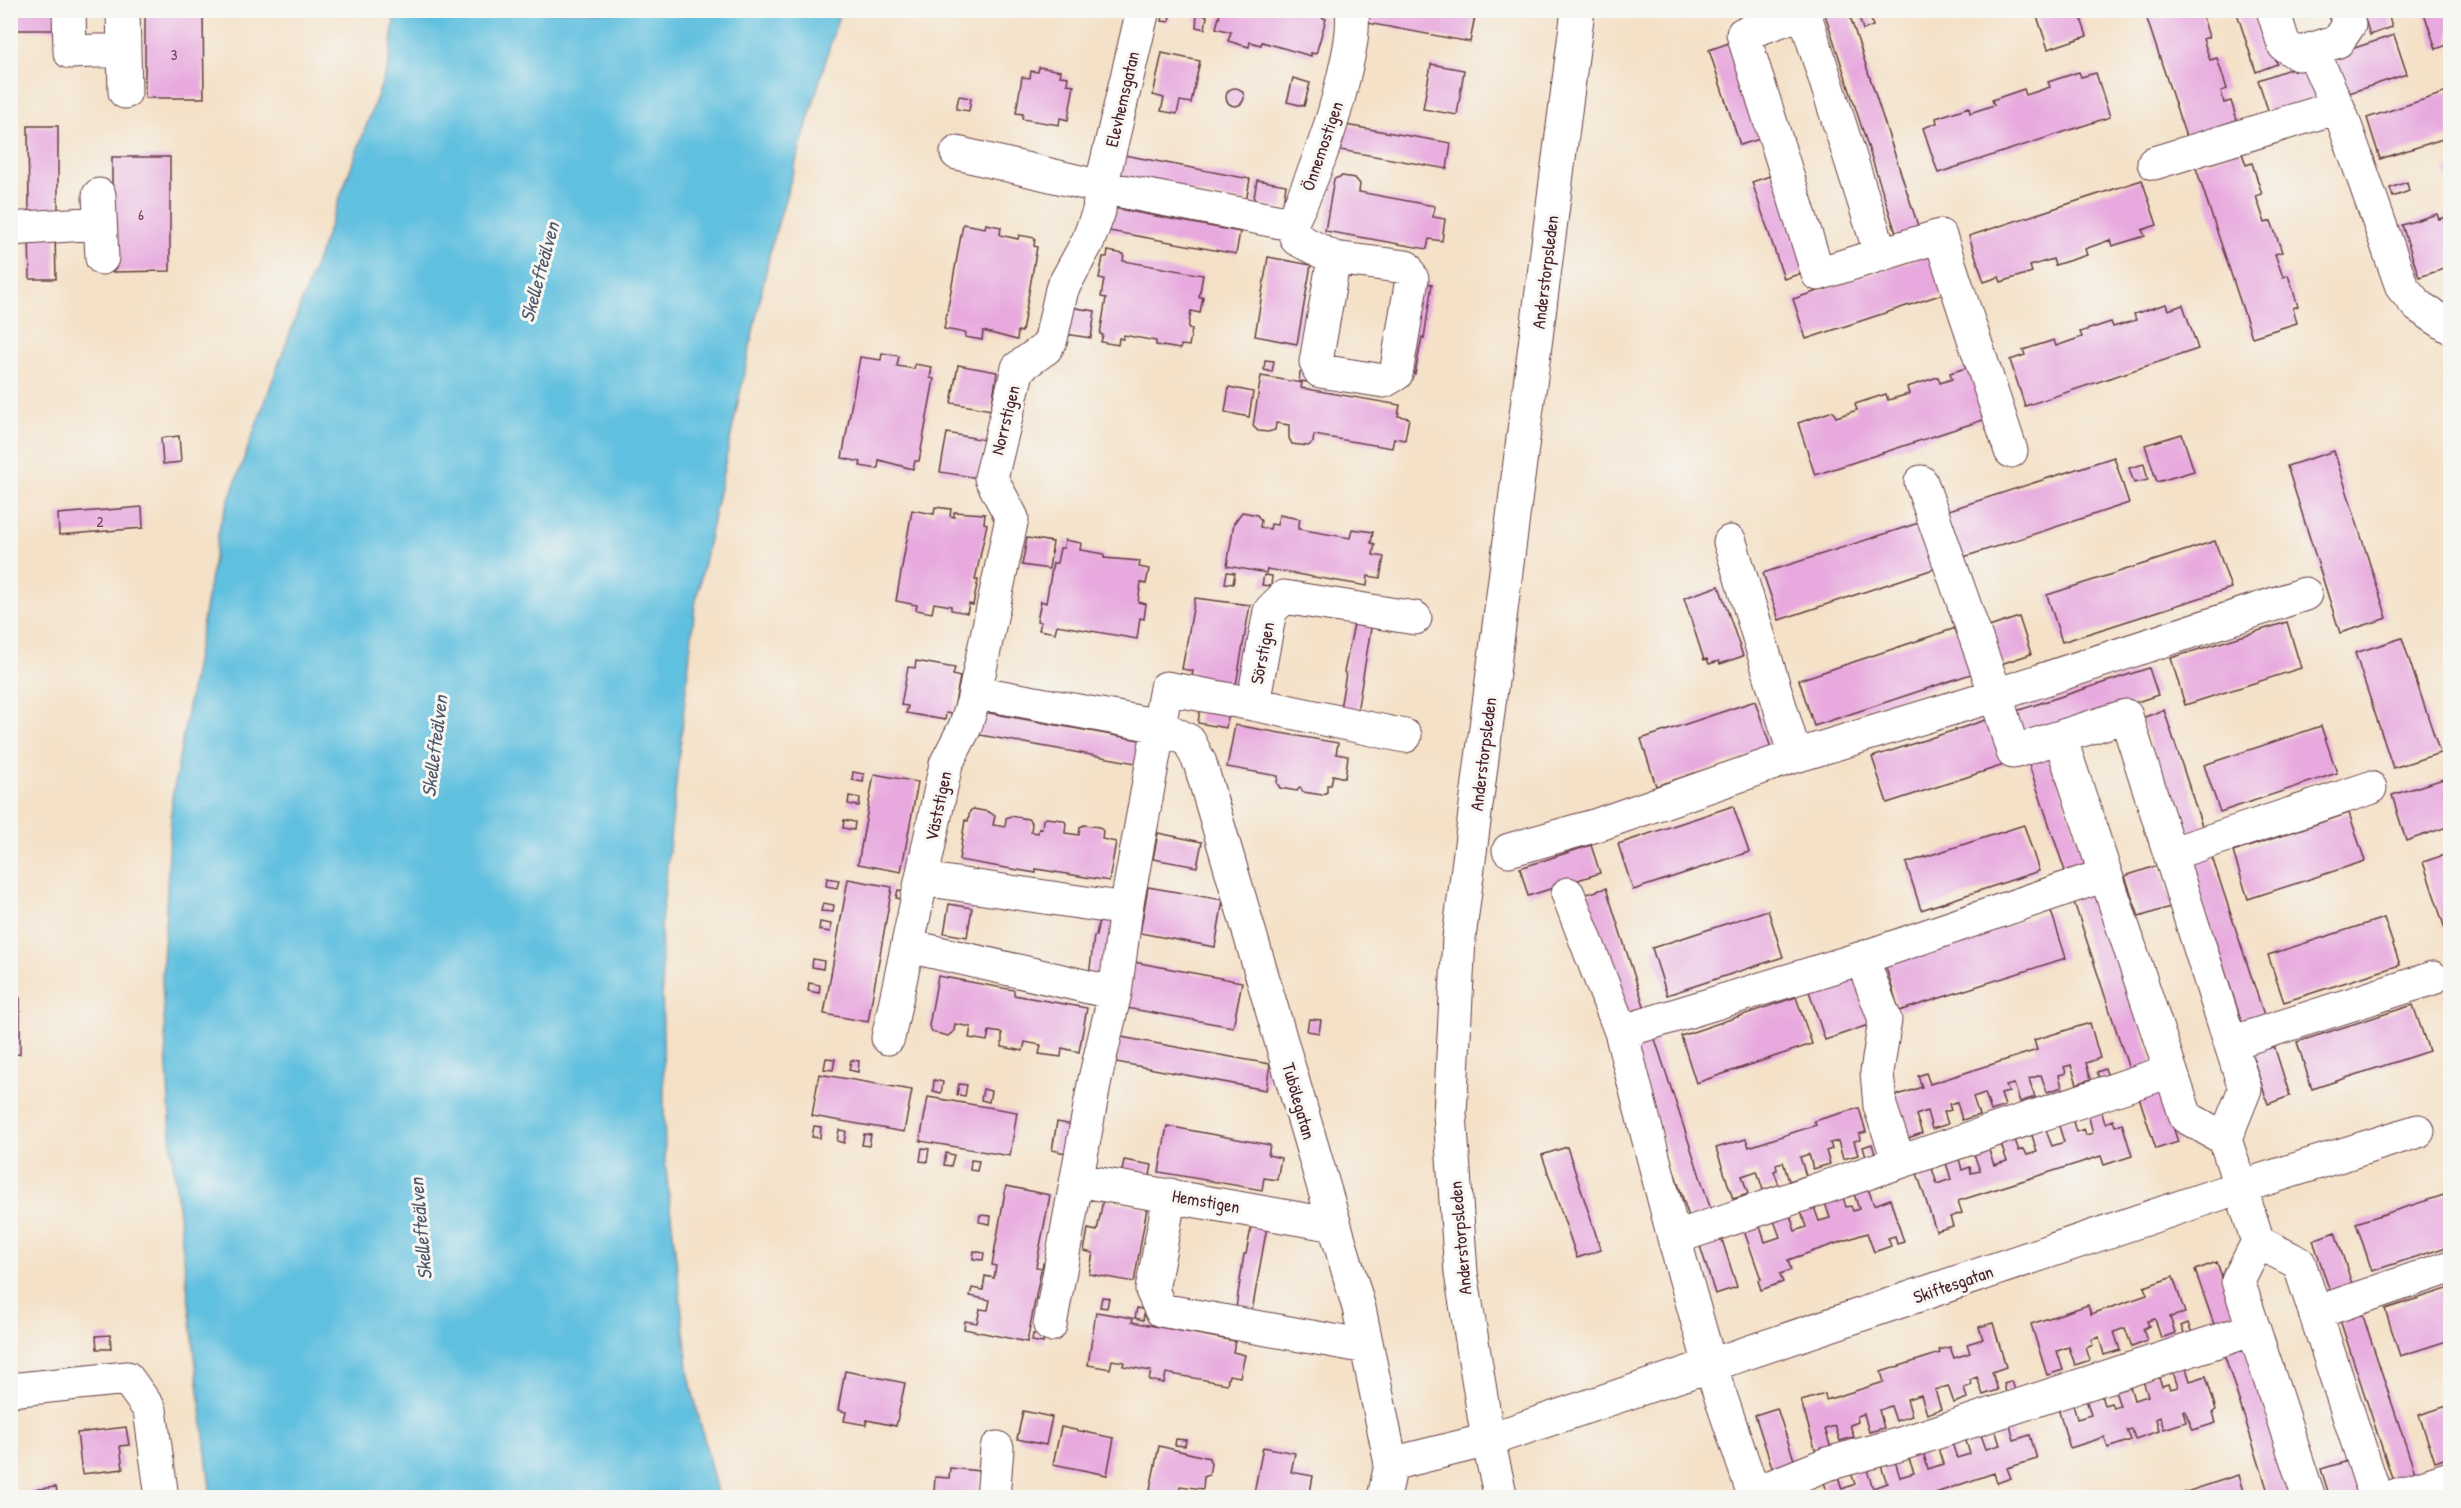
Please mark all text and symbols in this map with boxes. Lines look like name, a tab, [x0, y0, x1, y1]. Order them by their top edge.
house number: 3	[171, 44, 178, 65]
street label: Elevhemsgatan	[1099, 49, 1145, 149]
street label: Önnemostigen	[1295, 98, 1349, 194]
house number: 6	[138, 204, 144, 225]
street label: Anderstorpsleden	[1526, 214, 1564, 330]
water label: Skellefteälven	[513, 217, 566, 325]
street label: Norrstigen	[984, 382, 1026, 458]
house number: 2	[96, 511, 104, 532]
street label: Sörstigen	[1244, 620, 1280, 686]
water label: Skellefteälven	[414, 692, 454, 798]
street label: Anderstorpsleden	[1464, 696, 1502, 812]
street label: Väststigen	[918, 769, 958, 843]
street label: Tubölegatan	[1276, 1060, 1322, 1142]
water label: Skellefteälven	[402, 1175, 438, 1281]
street label: Anderstorpsleden	[1443, 1180, 1477, 1296]
street label: Hemstigen	[1170, 1183, 1242, 1219]
street label: Skiftesgatan	[1910, 1259, 1996, 1309]

